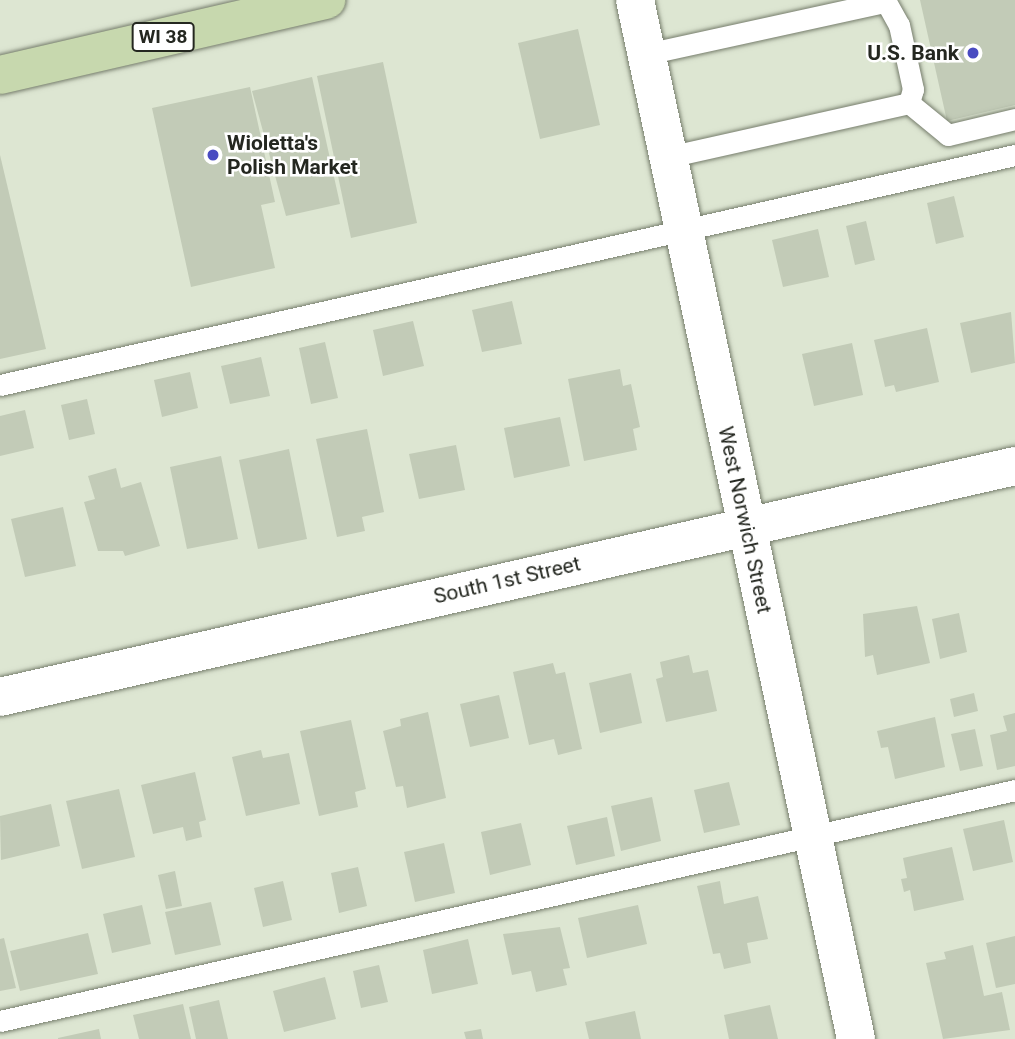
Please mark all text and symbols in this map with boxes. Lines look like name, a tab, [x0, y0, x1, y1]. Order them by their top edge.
road number: WI 38	[132, 22, 194, 52]
place label: U.S. Bank	[867, 40, 959, 66]
marker: U.S. Bank	[965, 45, 981, 61]
place label: Wioletta's Polish Market	[227, 130, 358, 180]
marker: Wioletta's Polish Market	[205, 147, 221, 163]
street label: West Norwich Street	[713, 424, 777, 616]
street label: South 1st Street	[431, 551, 583, 609]

